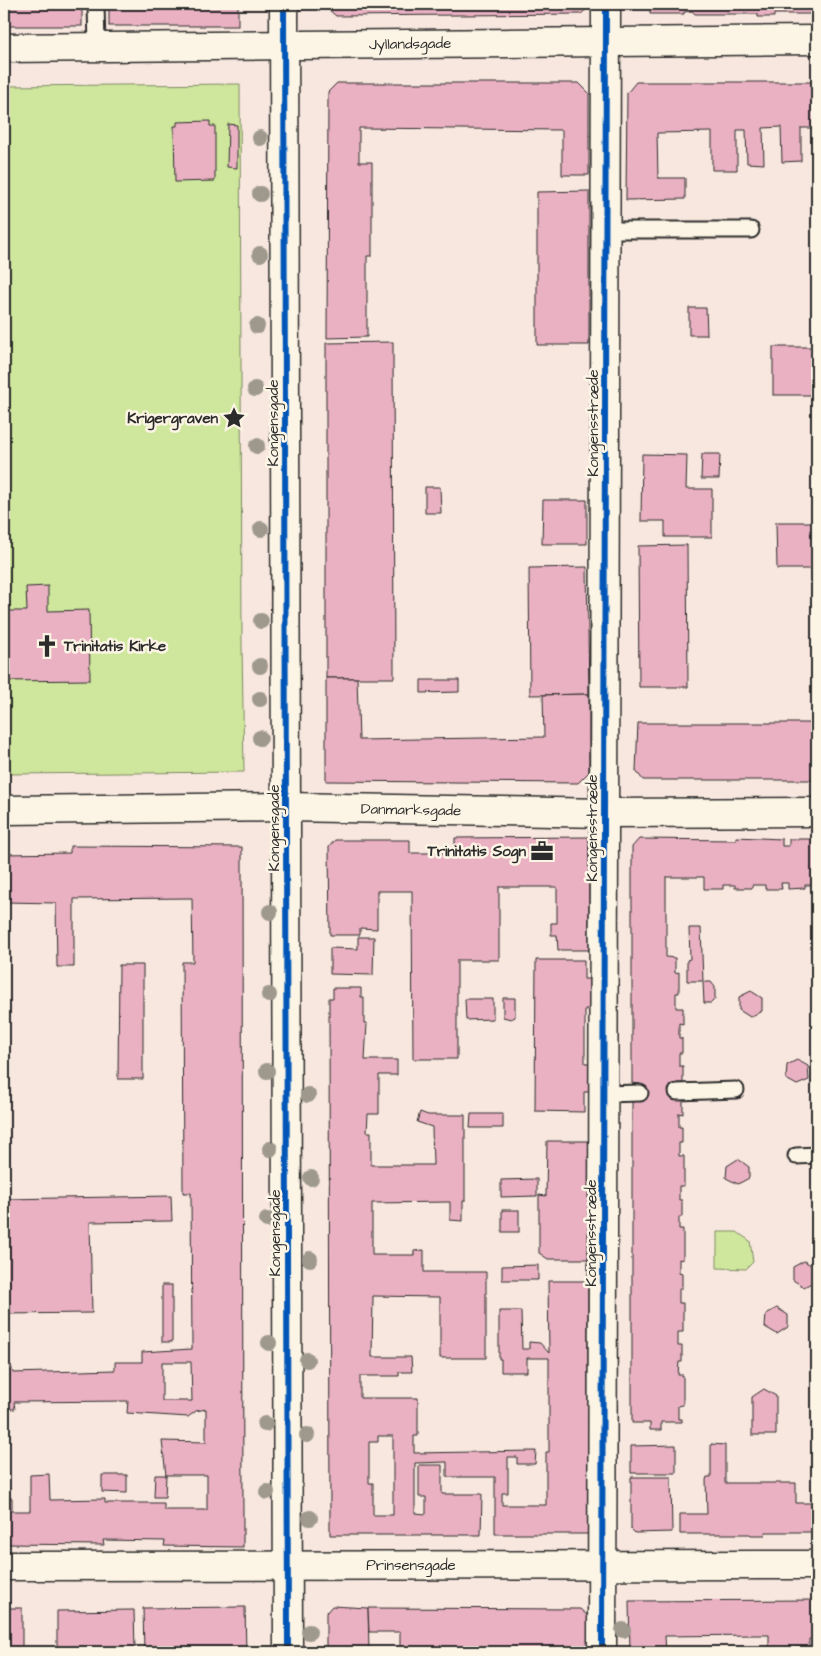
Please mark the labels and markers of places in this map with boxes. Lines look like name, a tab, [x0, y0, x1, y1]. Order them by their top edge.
place icon: Krigergraven	[221, 405, 247, 431]
place label: Krigergraven	[127, 408, 218, 431]
church icon: Trinitatis Kirke	[34, 633, 60, 659]
place label: Trinitatis Kirke	[63, 636, 166, 657]
office icon: Trinitatis Sogn	[529, 838, 555, 864]
place label: Trinitatis Sogn	[426, 841, 526, 864]

